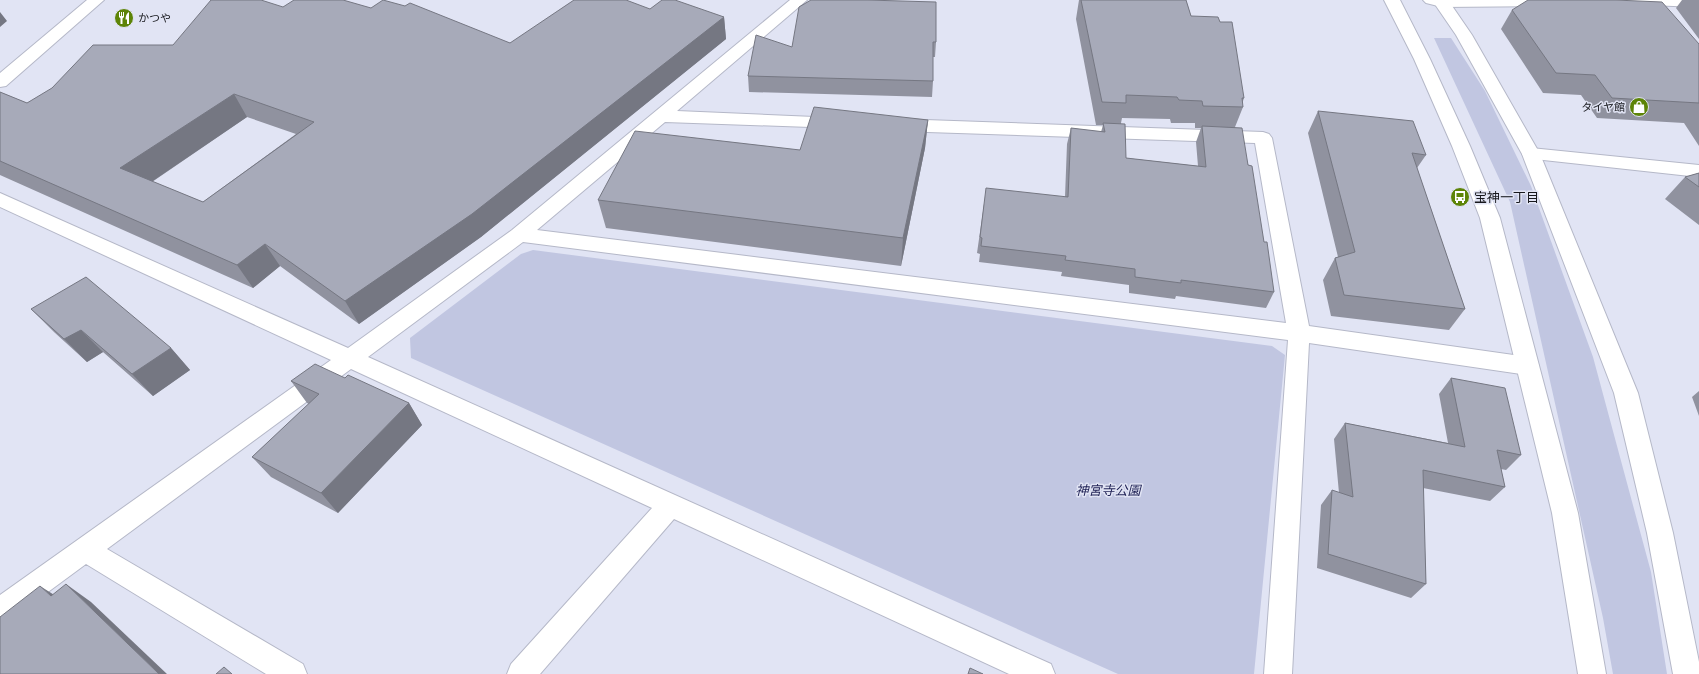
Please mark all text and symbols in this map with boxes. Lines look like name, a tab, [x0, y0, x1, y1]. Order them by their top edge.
restaurant icon: かつや	[113, 7, 135, 29]
place label: かつや	[138, 12, 171, 25]
shop icon: タイヤ館	[1628, 96, 1650, 118]
place label: タイヤ館	[1581, 101, 1625, 114]
bus stop icon: 宝神一丁目	[1449, 186, 1471, 208]
place label: 宝神一丁目	[1474, 190, 1539, 205]
park label: 神宮寺公園	[1075, 483, 1142, 498]

